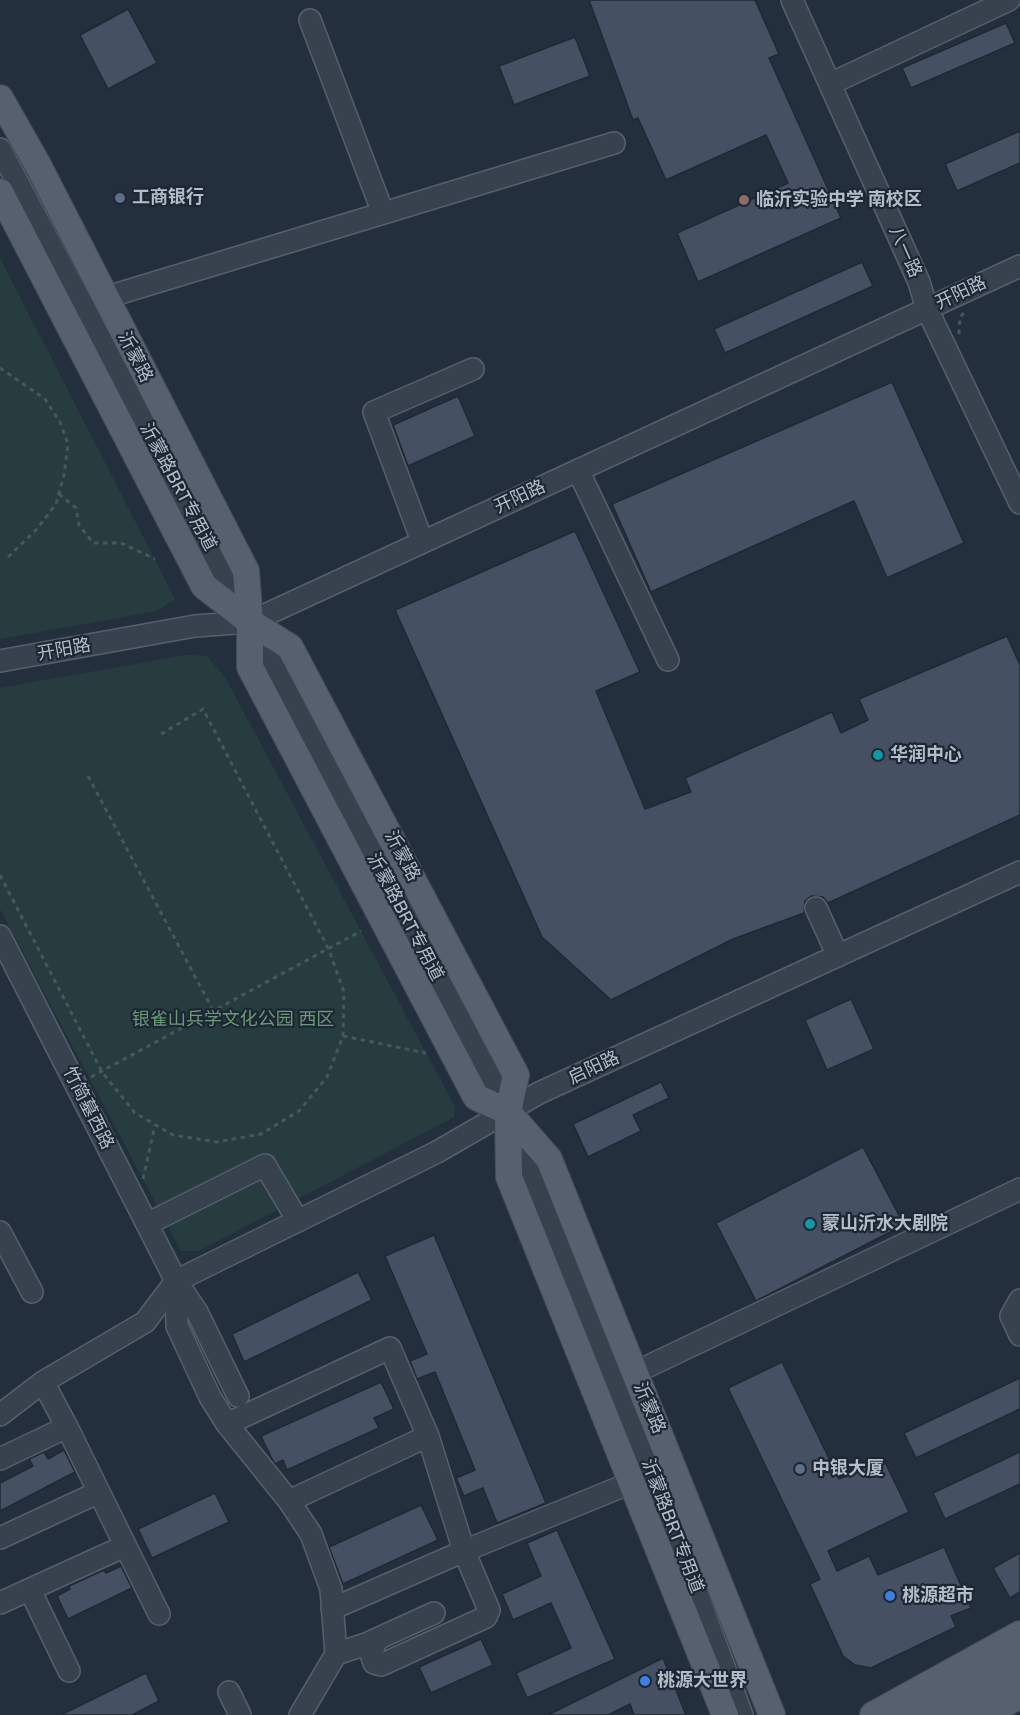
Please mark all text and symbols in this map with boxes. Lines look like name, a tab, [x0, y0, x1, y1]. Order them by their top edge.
place label: 工商银行	[132, 187, 204, 209]
place label: 临沂实验中学 南校区	[756, 189, 922, 211]
marker: 工商银行	[113, 191, 127, 205]
marker: 临沂实验中学 南校区	[737, 193, 751, 207]
street label: 八一路	[884, 223, 926, 281]
street label: 开阳路	[932, 272, 990, 314]
street label: 沂蒙路	[113, 328, 157, 386]
street label: 沂蒙路BRT专用道	[135, 419, 221, 555]
street label: 开阳路	[491, 476, 549, 518]
street label: 开阳路	[36, 635, 92, 665]
place label: 华润中心	[890, 744, 962, 766]
marker: 华润中心	[871, 748, 885, 762]
street label: 沂蒙路	[380, 827, 424, 885]
street label: 沂蒙路BRT专用道	[362, 849, 448, 985]
park label: 银雀山兵学文化公园 西区	[132, 1009, 334, 1031]
street label: 启阳路	[565, 1047, 623, 1089]
street label: 竹简墓西路	[58, 1063, 118, 1153]
place label: 蒙山沂水大剧院	[822, 1213, 948, 1235]
marker: 蒙山沂水大剧院	[803, 1217, 817, 1231]
street label: 沂蒙路	[629, 1379, 669, 1437]
street label: 沂蒙路BRT专用道	[636, 1456, 708, 1596]
place label: 中银大厦	[812, 1458, 884, 1480]
marker: 中银大厦	[793, 1462, 807, 1476]
place label: 桃源超市	[902, 1585, 974, 1607]
marker: 桃源超市	[883, 1589, 897, 1603]
place label: 桃源大世界	[657, 1670, 747, 1692]
marker: 桃源大世界	[638, 1674, 652, 1688]

